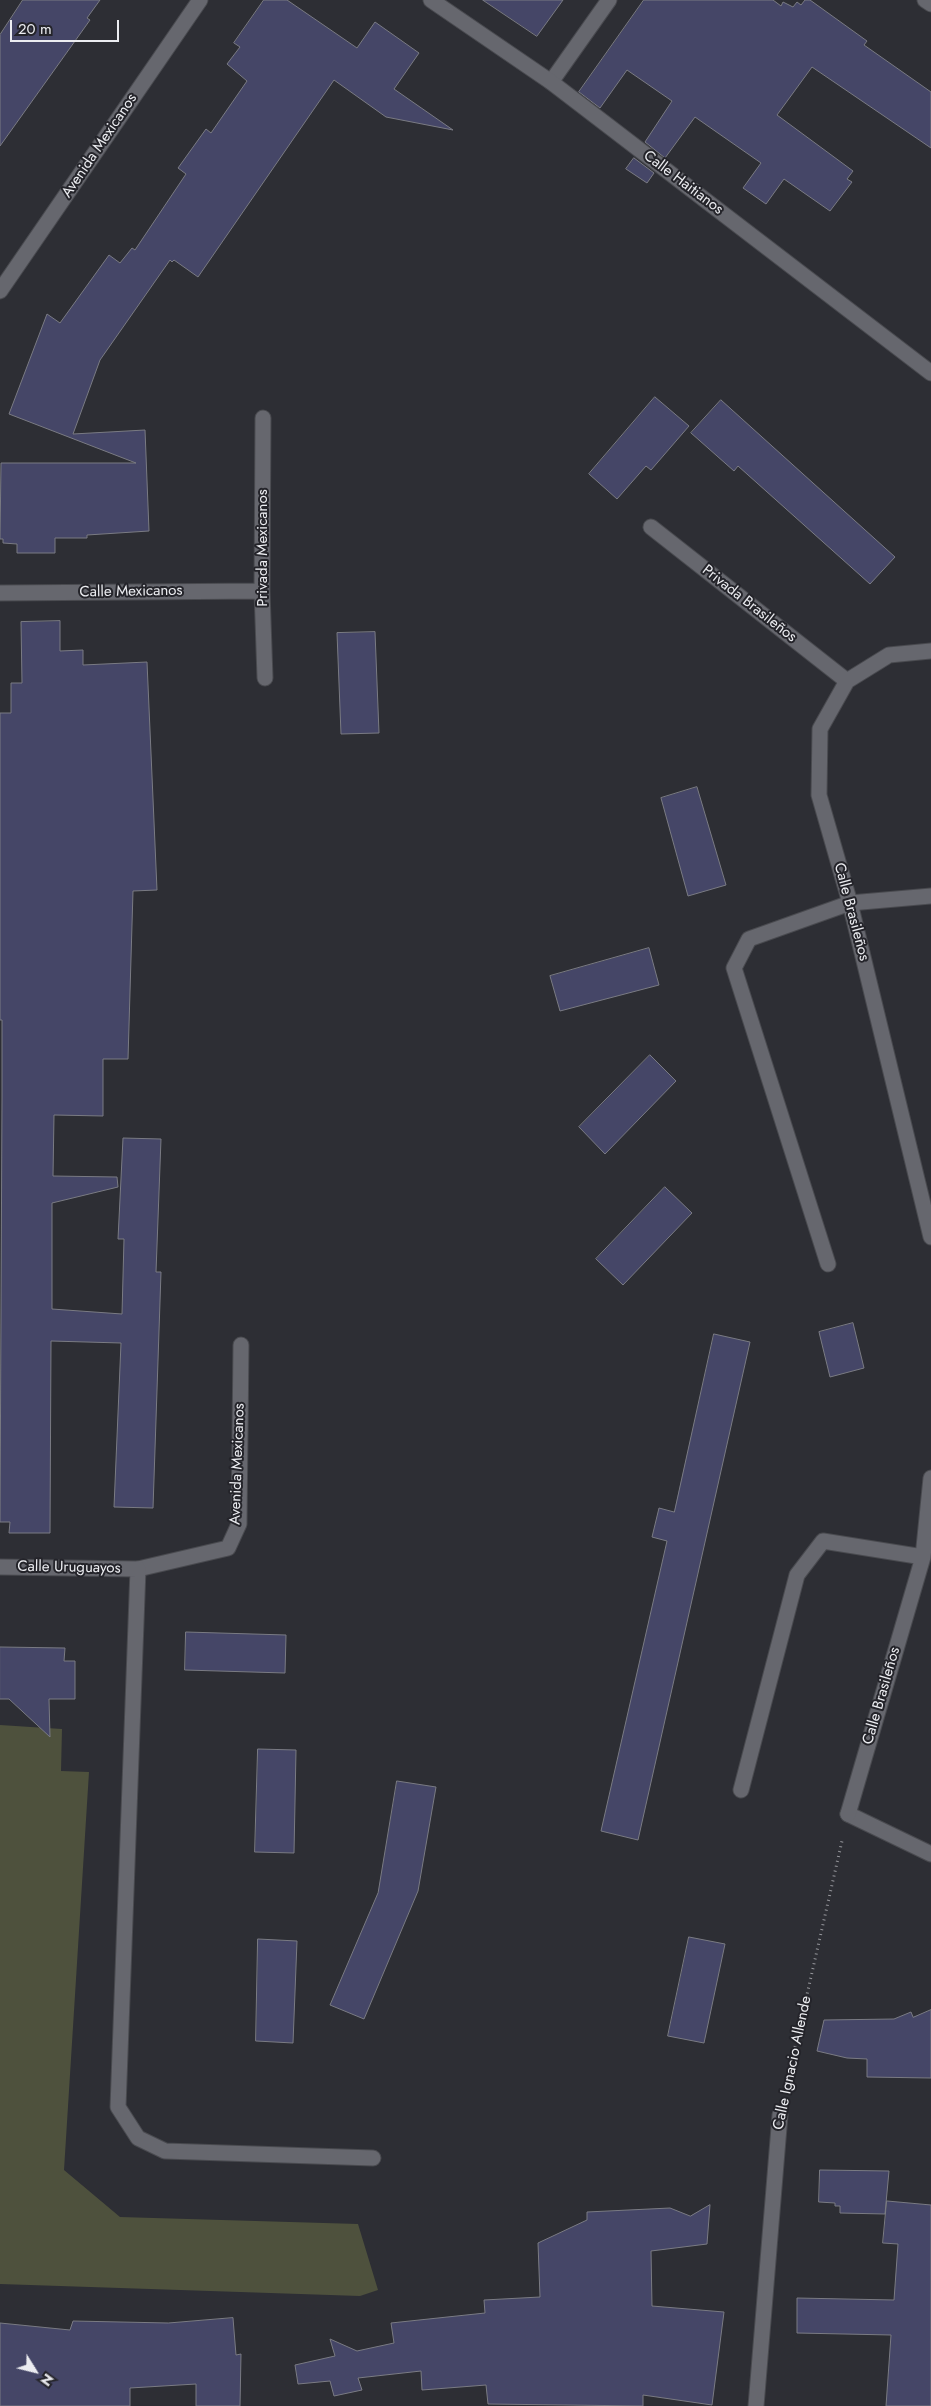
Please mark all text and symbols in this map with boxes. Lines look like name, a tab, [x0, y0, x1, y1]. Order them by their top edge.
scale bar	[12, 10, 121, 42]
text: 20 m	[18, 18, 52, 40]
street label: Avenida Mexicanos	[59, 91, 141, 201]
street label: Calle Haitianos	[640, 147, 726, 219]
street label: Privada Mexicanos	[254, 489, 272, 607]
street label: Privada Brasileños	[698, 562, 800, 646]
street label: Calle Mexicanos	[79, 582, 183, 602]
street label: Calle Brasileños	[829, 861, 873, 963]
street label: Avenida Mexicanos	[227, 1403, 249, 1525]
street label: Calle Uruguayos	[17, 1558, 121, 1578]
street label: Calle Brasileños	[859, 1645, 905, 1747]
street label: Calle Ignacio Allende	[770, 1994, 816, 2132]
north arrow	[10, 2346, 60, 2396]
text: N	[36, 2369, 58, 2390]

